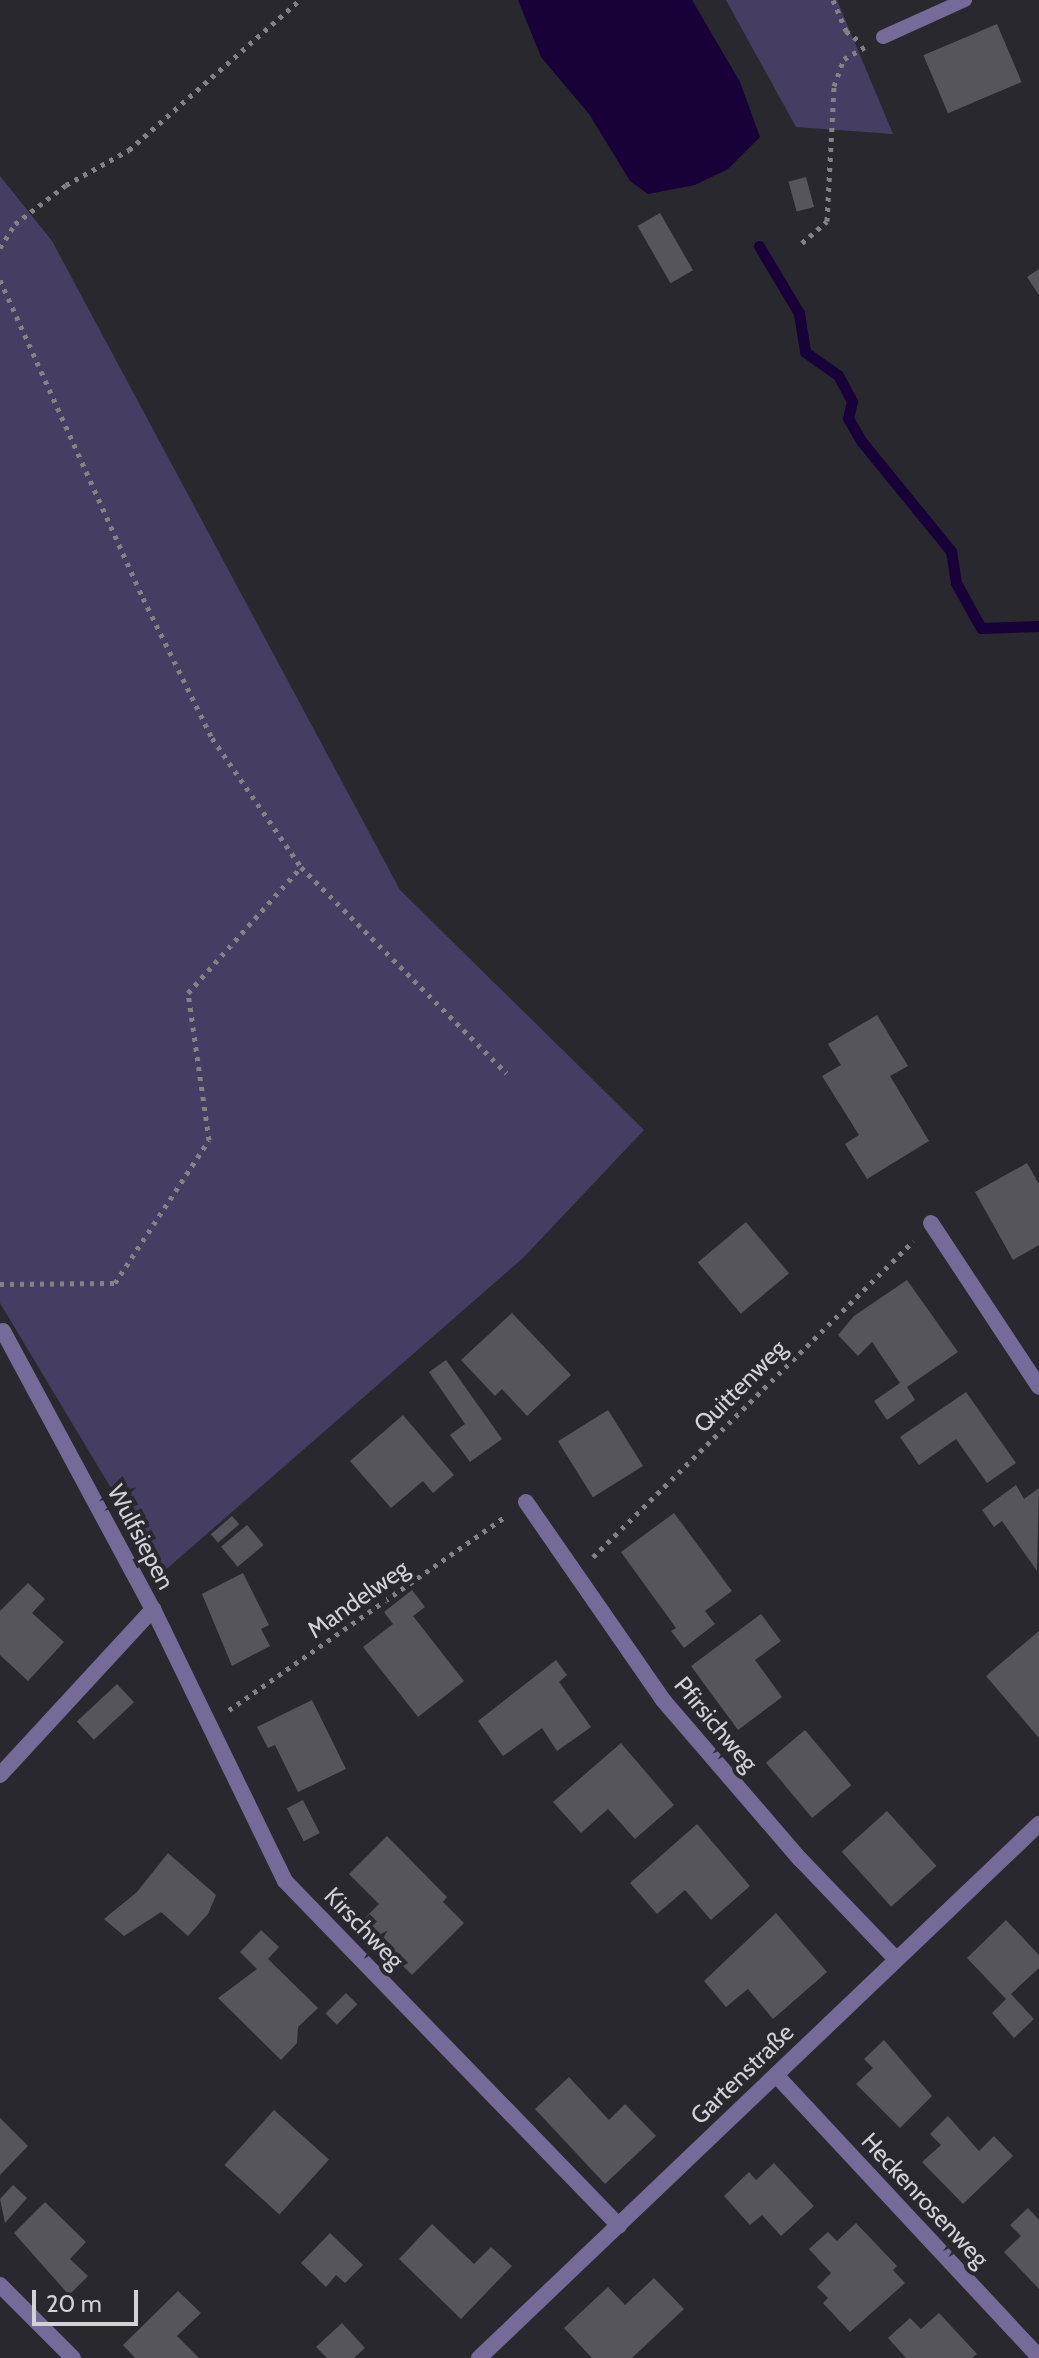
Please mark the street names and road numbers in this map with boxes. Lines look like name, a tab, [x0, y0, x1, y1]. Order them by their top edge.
street label: Quittenweg	[688, 1334, 792, 1438]
street label: Wulfsiepen	[101, 1480, 181, 1594]
street label: Mandelweg	[302, 1554, 414, 1644]
street label: Pfirsichweg	[668, 1671, 764, 1777]
street label: Kirschweg	[318, 1881, 410, 1975]
street label: Gartenstraße	[685, 2018, 799, 2130]
street label: Heckenrosenweg	[855, 2127, 995, 2273]

